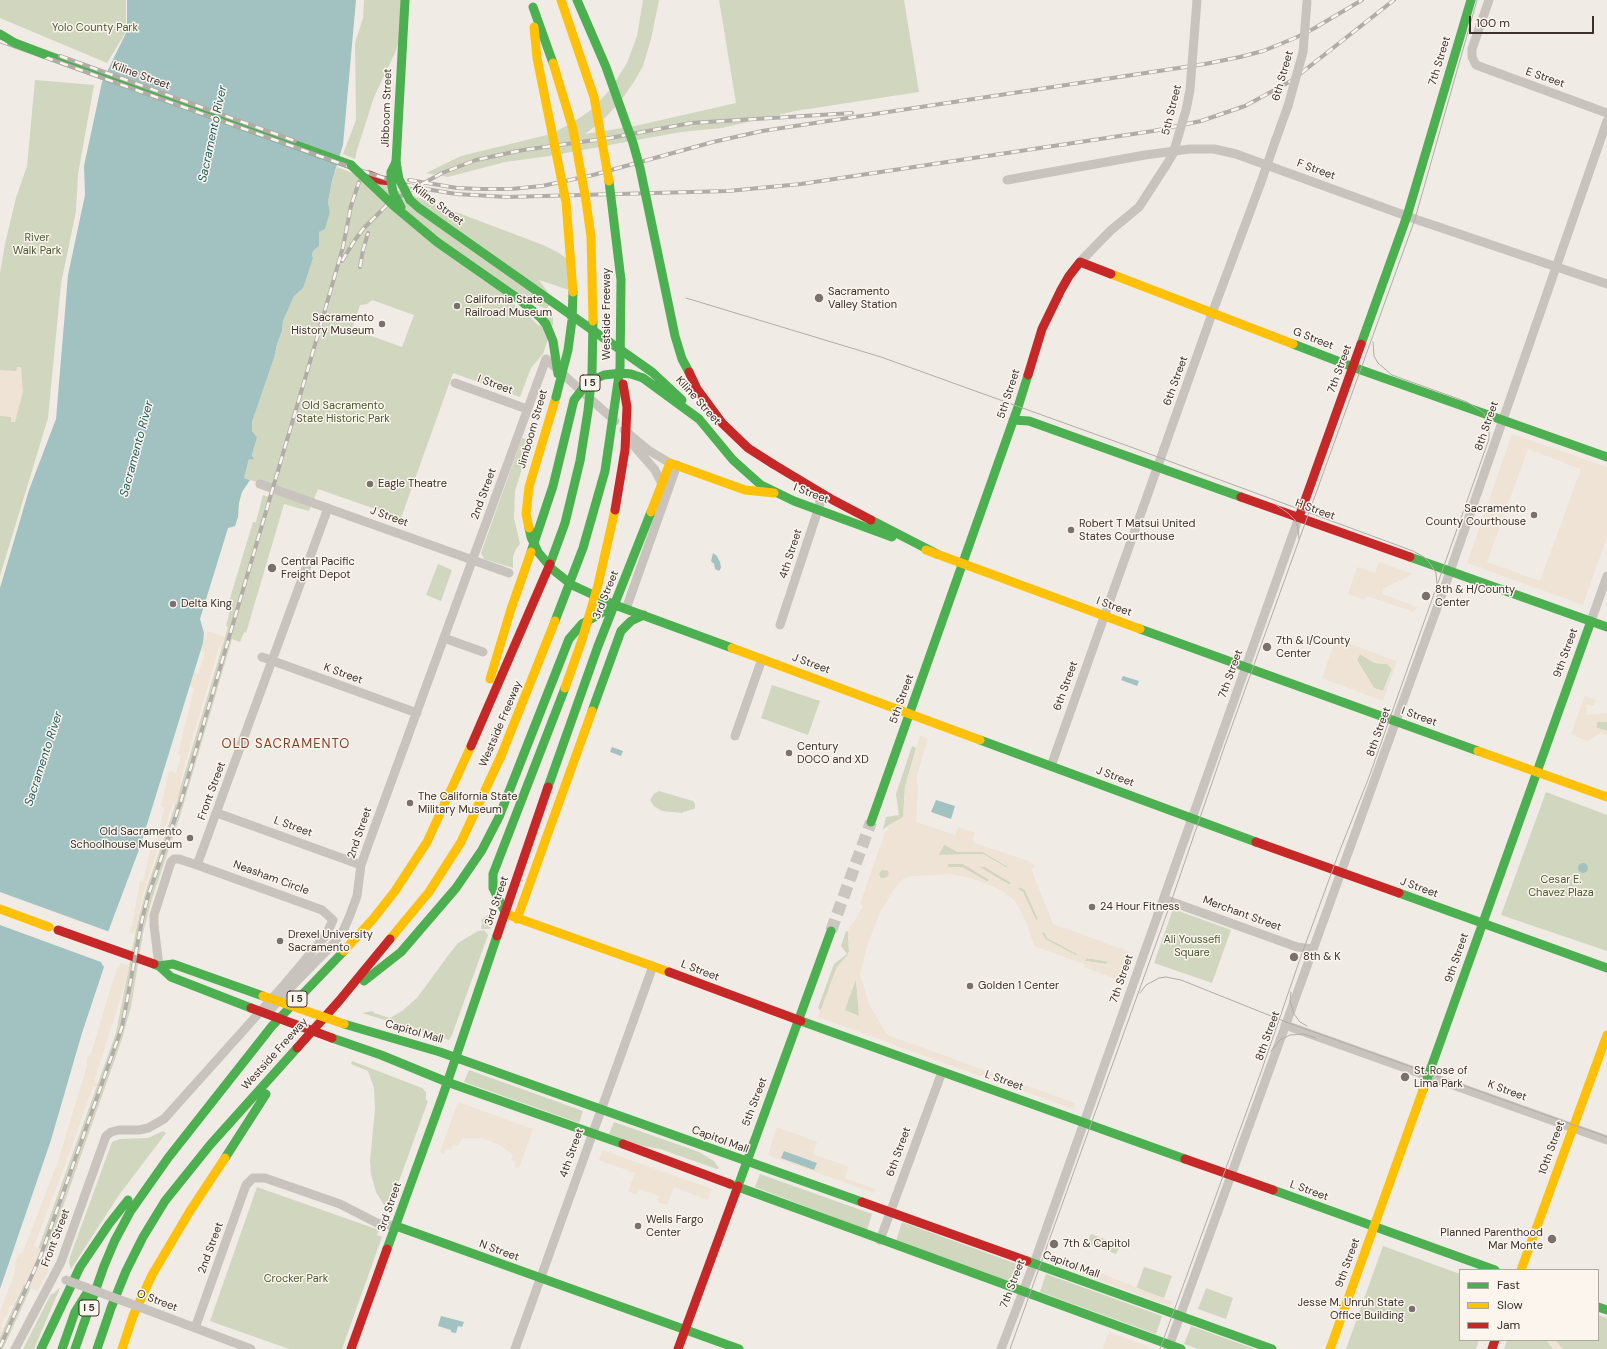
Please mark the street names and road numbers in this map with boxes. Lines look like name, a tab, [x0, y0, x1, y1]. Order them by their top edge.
street label: 7th Street	[1426, 35, 1454, 87]
street label: 6th Street	[1270, 49, 1296, 103]
street label: Kiline Street	[110, 59, 172, 93]
street label: E Street	[1524, 65, 1566, 91]
street label: Jibboom Street	[379, 68, 395, 148]
street label: 5th Street	[1159, 83, 1185, 137]
street label: F Street	[1295, 157, 1337, 183]
street label: Kiline Street	[410, 181, 466, 229]
street label: Westside Freeway	[600, 268, 614, 360]
street label: G Street	[1291, 325, 1335, 353]
street label: 7th Street	[1325, 343, 1355, 395]
street label: 6th Street	[1161, 354, 1191, 408]
street label: 5th Street	[995, 367, 1023, 421]
street label: I Street	[476, 373, 514, 397]
street label: Kiline Street	[673, 374, 723, 428]
road number: I 5	[580, 375, 600, 391]
street label: Jimboom Street	[515, 388, 551, 470]
street label: 8th Street	[1472, 400, 1502, 452]
street label: 2nd Street	[469, 467, 499, 521]
street label: I Street	[792, 481, 830, 507]
street label: H Street	[1293, 497, 1337, 523]
street label: J Street	[368, 504, 410, 530]
street label: 4th Street	[777, 528, 805, 580]
street label: 3rd Street	[590, 569, 622, 621]
street label: I Street	[1095, 595, 1133, 619]
street label: 9th Street	[1551, 626, 1581, 680]
street label: 7th Street	[1216, 648, 1246, 700]
street label: J Street	[790, 651, 832, 677]
street label: 6th Street	[1051, 659, 1081, 713]
street label: K Street	[322, 661, 364, 687]
street label: 5th Street	[887, 673, 917, 725]
street label: Westside Freeway	[477, 679, 525, 769]
street label: I Street	[1400, 705, 1438, 729]
street label: 8th Street	[1364, 706, 1394, 758]
street label: Front Street	[195, 760, 229, 822]
street label: J Street	[1094, 764, 1136, 790]
street label: 2nd Street	[345, 805, 375, 861]
street label: L Street	[272, 814, 314, 840]
street label: Neasham Circle	[231, 858, 311, 898]
street label: 3rd Street	[482, 875, 512, 927]
street label: J Street	[1398, 875, 1440, 901]
street label: Merchant Street	[1201, 894, 1283, 934]
street label: 9th Street	[1442, 931, 1472, 985]
street label: 7th Street	[1108, 953, 1136, 1005]
street label: L Street	[679, 958, 721, 984]
road number: I 5	[287, 991, 307, 1007]
street label: 8th Street	[1253, 1010, 1283, 1062]
street label: Westside Freeway	[239, 1015, 311, 1093]
street label: Capitol Mall	[384, 1017, 444, 1047]
street label: L Street	[983, 1068, 1025, 1094]
street label: 5th Street	[740, 1076, 770, 1128]
street label: K Street	[1486, 1078, 1528, 1104]
street label: 10th Street	[1536, 1120, 1568, 1176]
street label: Capitol Mall	[690, 1124, 750, 1156]
street label: 6th Street	[884, 1125, 914, 1179]
street label: 4th Street	[557, 1127, 587, 1179]
street label: L Street	[1288, 1178, 1330, 1204]
street label: 3rd Street	[375, 1181, 405, 1233]
street label: Front Street	[39, 1207, 73, 1269]
street label: 2nd Street	[196, 1221, 226, 1275]
street label: 9th Street	[1333, 1236, 1363, 1290]
street label: N Street	[477, 1238, 521, 1264]
street label: Capitol Mall	[1041, 1249, 1101, 1281]
street label: 7th Street	[998, 1258, 1028, 1310]
street label: O Street	[135, 1287, 179, 1315]
road number: I 5	[79, 1300, 99, 1316]

